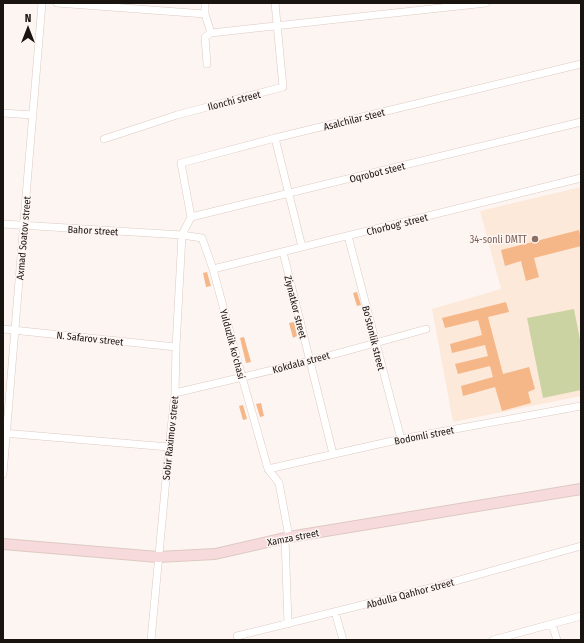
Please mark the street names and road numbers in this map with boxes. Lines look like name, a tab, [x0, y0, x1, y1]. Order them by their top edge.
street label: Ilonchi street	[207, 88, 263, 113]
street label: Asalchilar steet	[322, 106, 387, 133]
street label: Oqrobot steet	[348, 160, 407, 186]
street label: Axmad Soatov street	[14, 195, 34, 280]
street label: Chorbog' street	[365, 211, 430, 238]
street label: Bahor street	[67, 224, 119, 238]
street label: Ziynatkor street	[281, 274, 309, 341]
street label: Bo'stonlik street	[359, 305, 387, 373]
street label: Yulduzlik ko'chasi	[217, 308, 247, 381]
street label: N. Safarov street	[56, 330, 125, 349]
street label: Kokdala street	[271, 349, 332, 376]
street label: Sobir Raximov street	[161, 395, 181, 481]
street label: Bodomli street	[393, 424, 456, 448]
street label: Xamza street	[266, 527, 321, 549]
street label: Abdulla Qahhor street	[365, 576, 456, 611]

